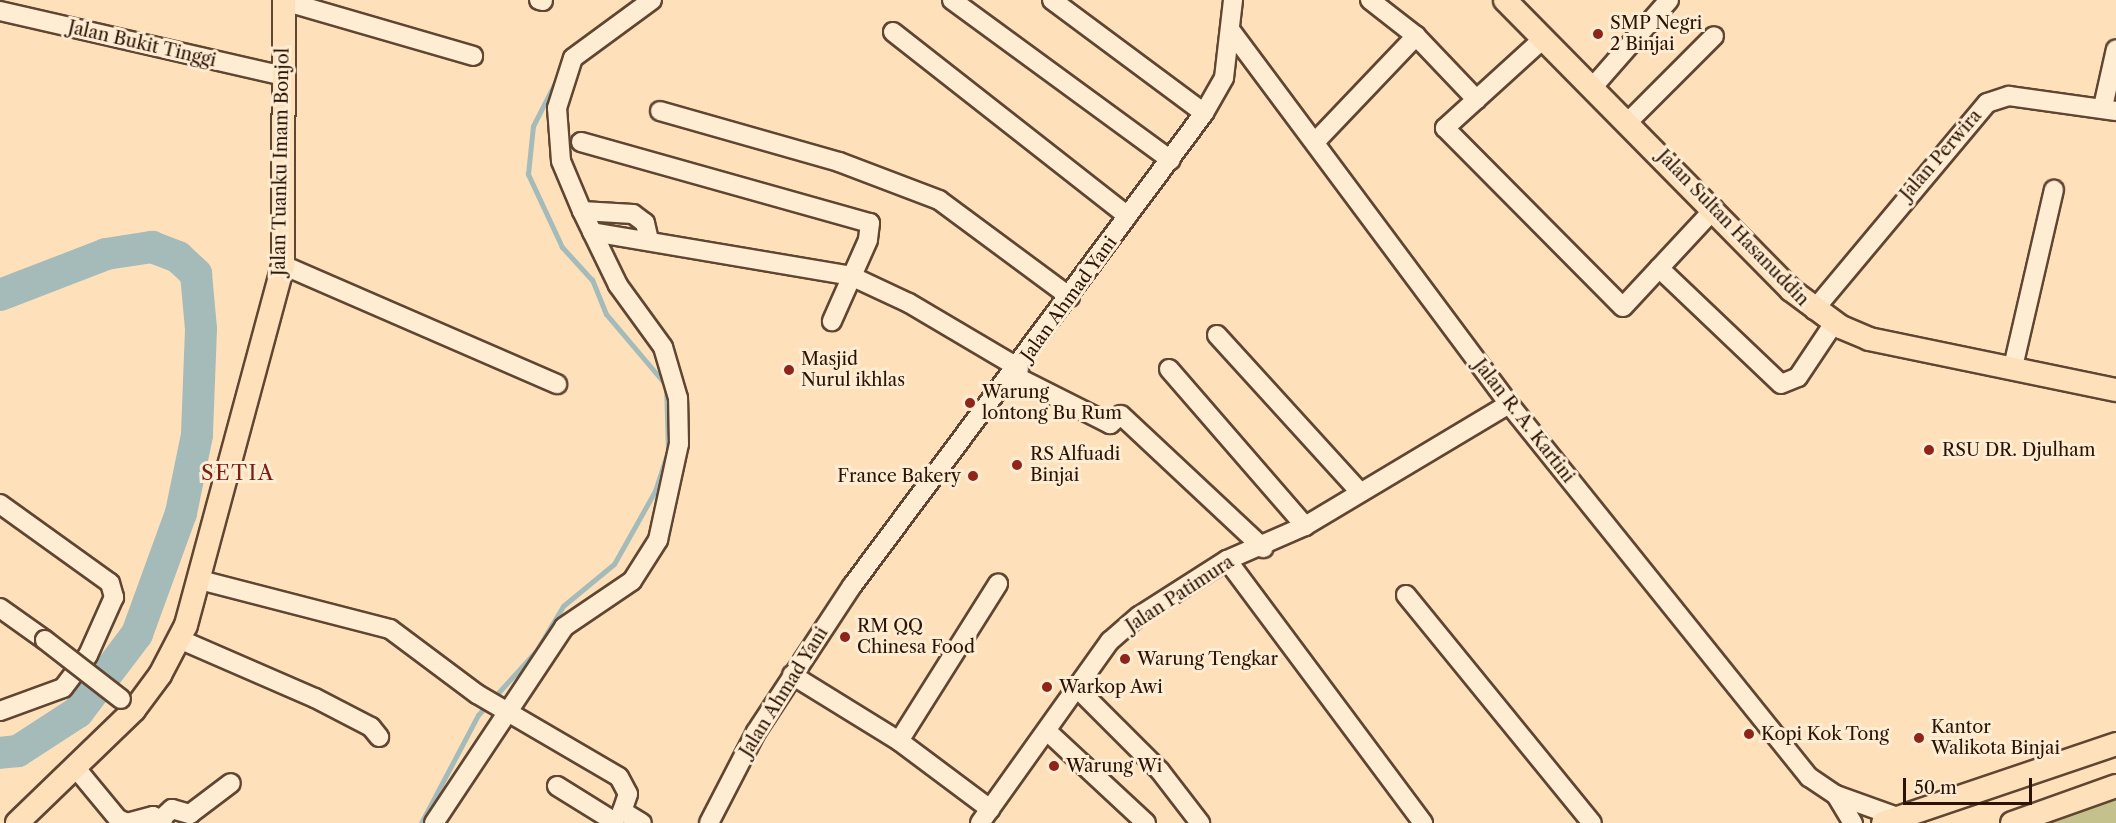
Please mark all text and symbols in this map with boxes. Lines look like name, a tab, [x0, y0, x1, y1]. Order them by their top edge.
place label: SMP Negri 2 Binjai	[1610, 13, 1703, 56]
street label: Jalan Bukit Tinggi	[66, 16, 218, 72]
marker: SMP Negri 2 Binjai	[1591, 27, 1605, 41]
street label: Jalan Tuanku Imam Bonjol	[268, 48, 294, 276]
street label: Jalan Perwira	[1896, 105, 1986, 205]
street label: Jalan Sultan Hasanuddin	[1653, 145, 1813, 311]
street label: Jalan Ahmad Yani	[1016, 232, 1122, 366]
place label: Masjid Nurul ikhlas	[801, 349, 905, 392]
street label: Jalan R. A. Kartini	[1469, 355, 1579, 487]
marker: Masjid Nurul ikhlas	[782, 363, 796, 377]
place label: Warung lontong Bu Rum	[982, 382, 1122, 424]
marker: Warung lontong Bu Rum	[963, 396, 977, 410]
place label: RSU DR. Djulham	[1942, 439, 2095, 461]
marker: RSU DR. Djulham	[1920, 441, 1938, 459]
place label: RS Alfuadi Binjai	[1030, 444, 1121, 486]
marker: RS Alfuadi Binjai	[1008, 456, 1026, 474]
district label: SETIA	[201, 460, 275, 486]
place label: France Bakery	[837, 465, 961, 487]
marker: France Bakery	[966, 469, 980, 483]
street label: Jalan Patimura	[1122, 551, 1238, 637]
place label: RM QQ Chinesa Food	[857, 616, 975, 658]
street label: Jalan Ahmad Yani	[735, 623, 833, 761]
marker: RM QQ Chinesa Food	[838, 630, 852, 644]
place label: Warung Tengkar	[1137, 648, 1279, 670]
marker: Warung Tengkar	[1118, 652, 1132, 666]
place label: Warkop Awi	[1059, 676, 1163, 698]
marker: Warkop Awi	[1040, 680, 1054, 694]
place label: Kantor Walikota Binjai	[1931, 717, 2060, 760]
place label: Kopi Kok Tong	[1761, 723, 1890, 745]
marker: Kopi Kok Tong	[1742, 727, 1756, 741]
marker: Kantor Walikota Binjai	[1912, 731, 1926, 745]
place label: Warung Wi	[1066, 755, 1163, 777]
marker: Warung Wi	[1047, 759, 1061, 773]
scale bar	[1906, 766, 2035, 804]
text: 50 m	[1914, 777, 1957, 799]

